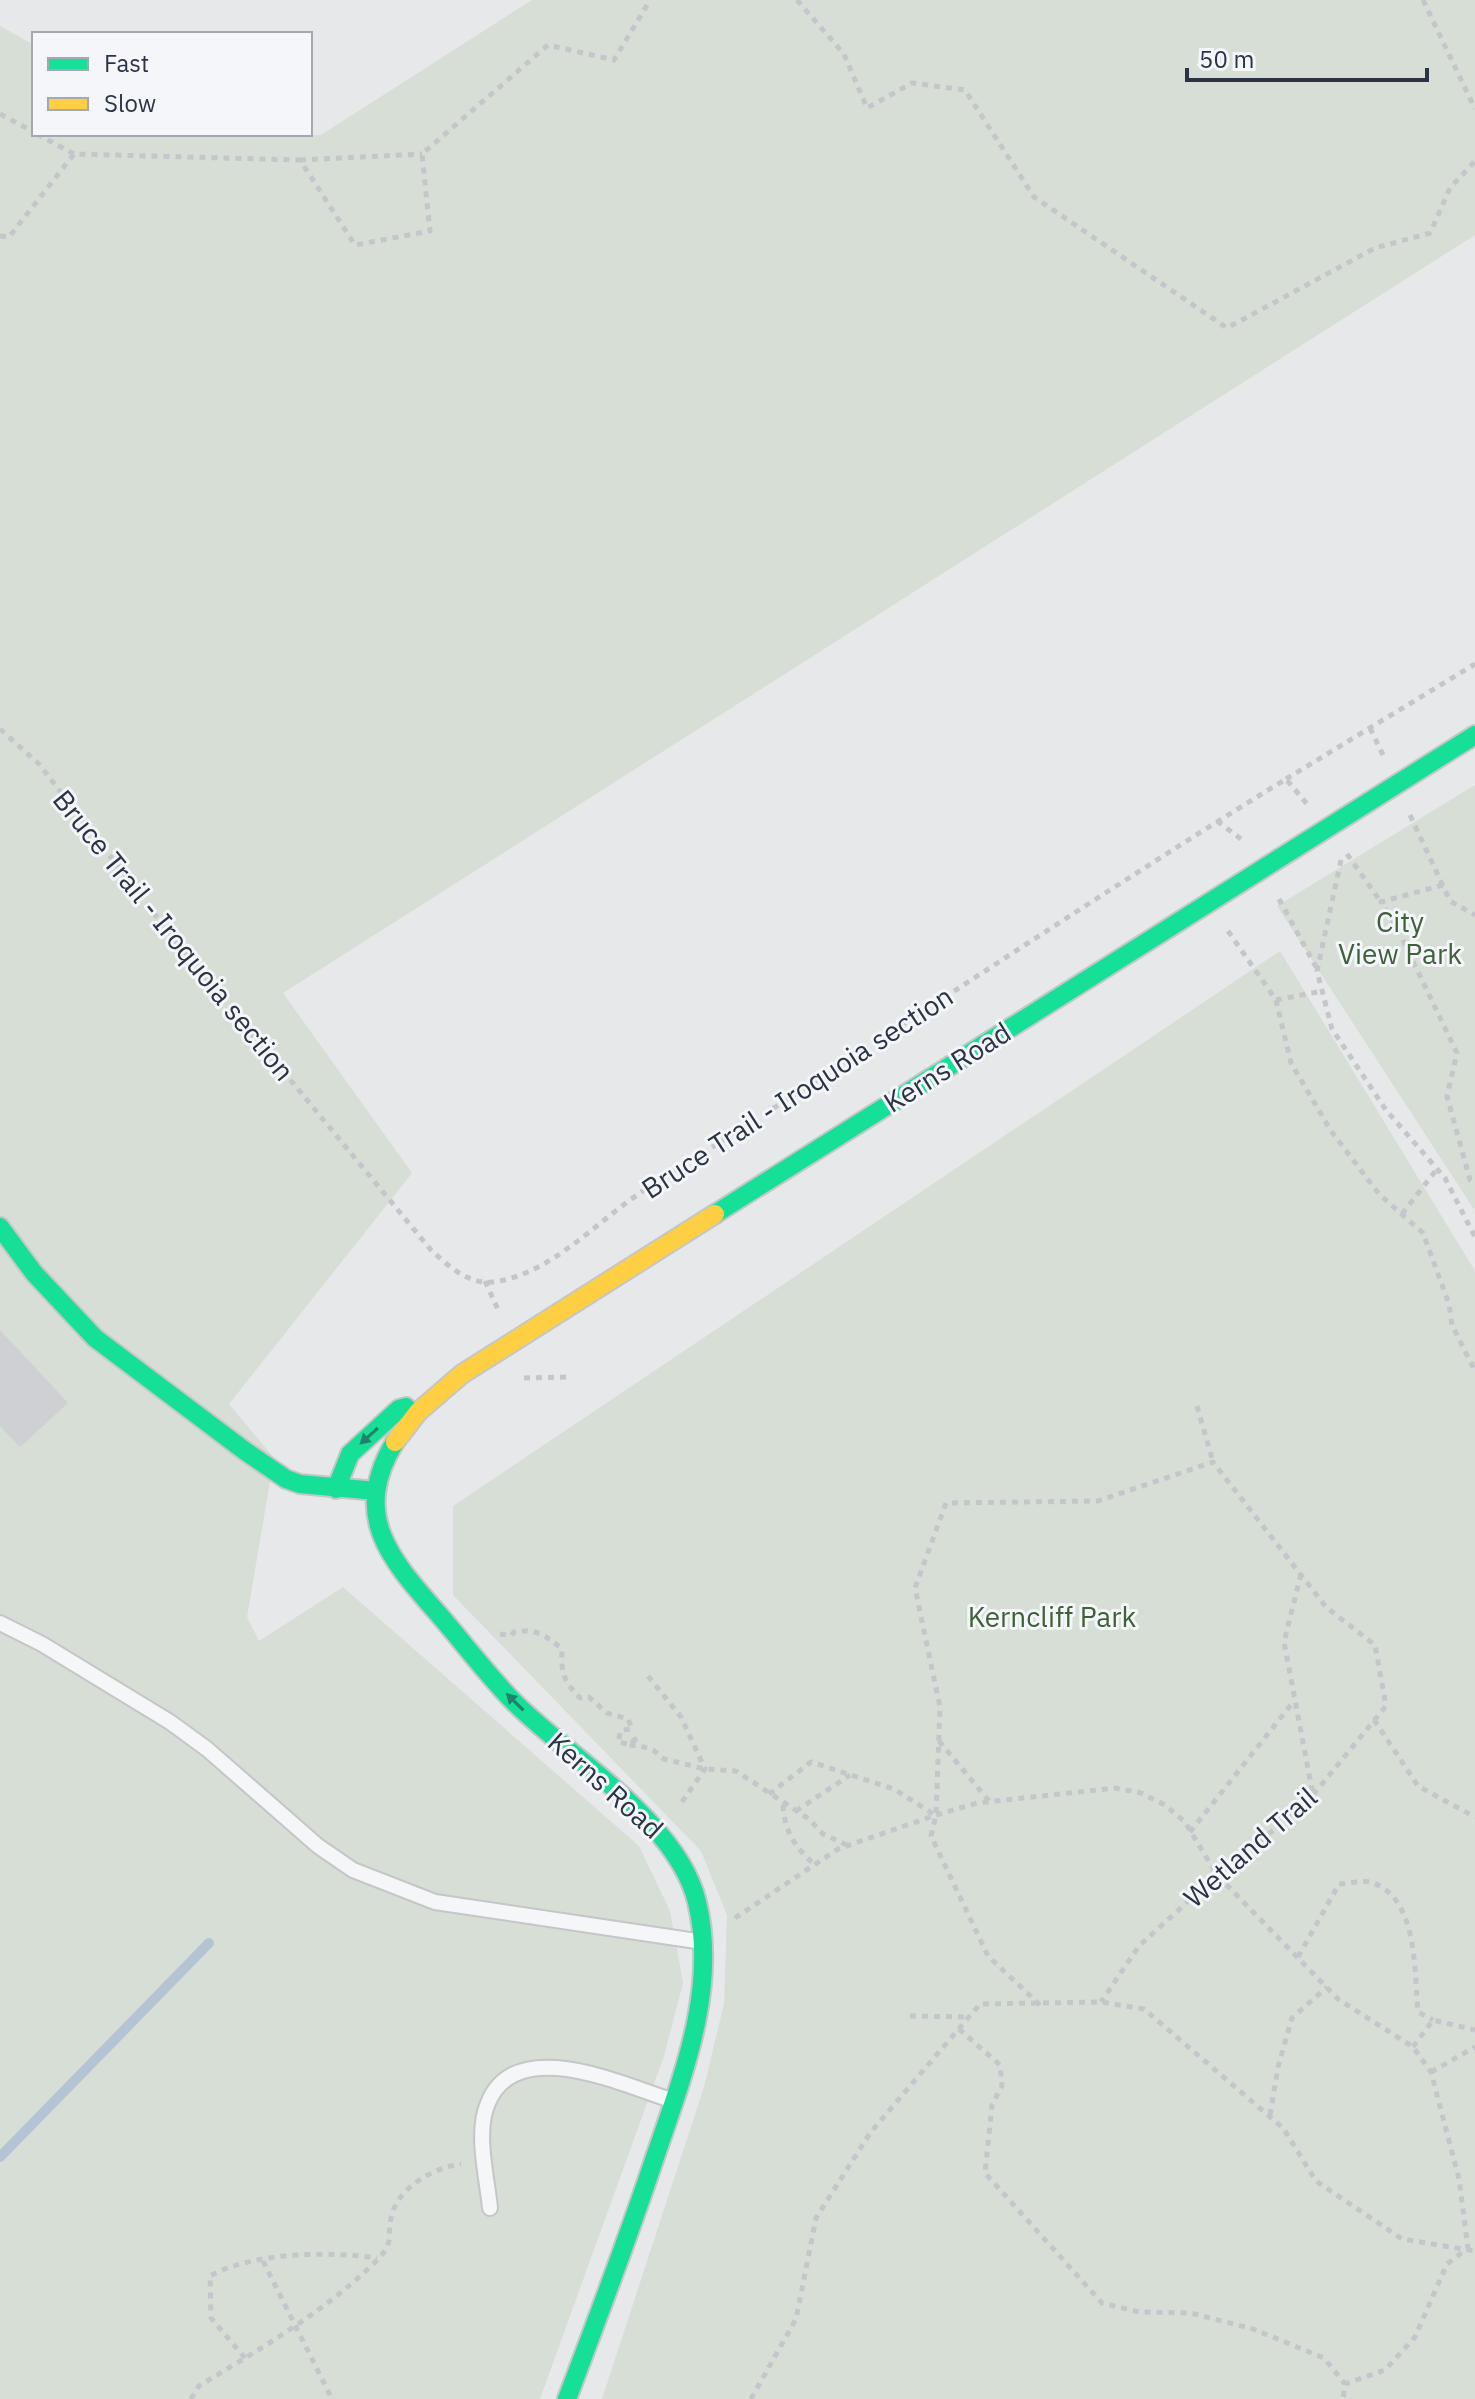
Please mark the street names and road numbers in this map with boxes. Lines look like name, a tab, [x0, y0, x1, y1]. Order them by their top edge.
street label: Bruce Trail - Iroquoia section	[45, 782, 303, 1088]
street label: Bruce Trail - Iroquoia section	[634, 977, 960, 1207]
street label: Kerns Road	[876, 1013, 1018, 1121]
street label: Kerns Road	[540, 1723, 672, 1847]
street label: Wetland Trail	[1175, 1779, 1325, 1915]

